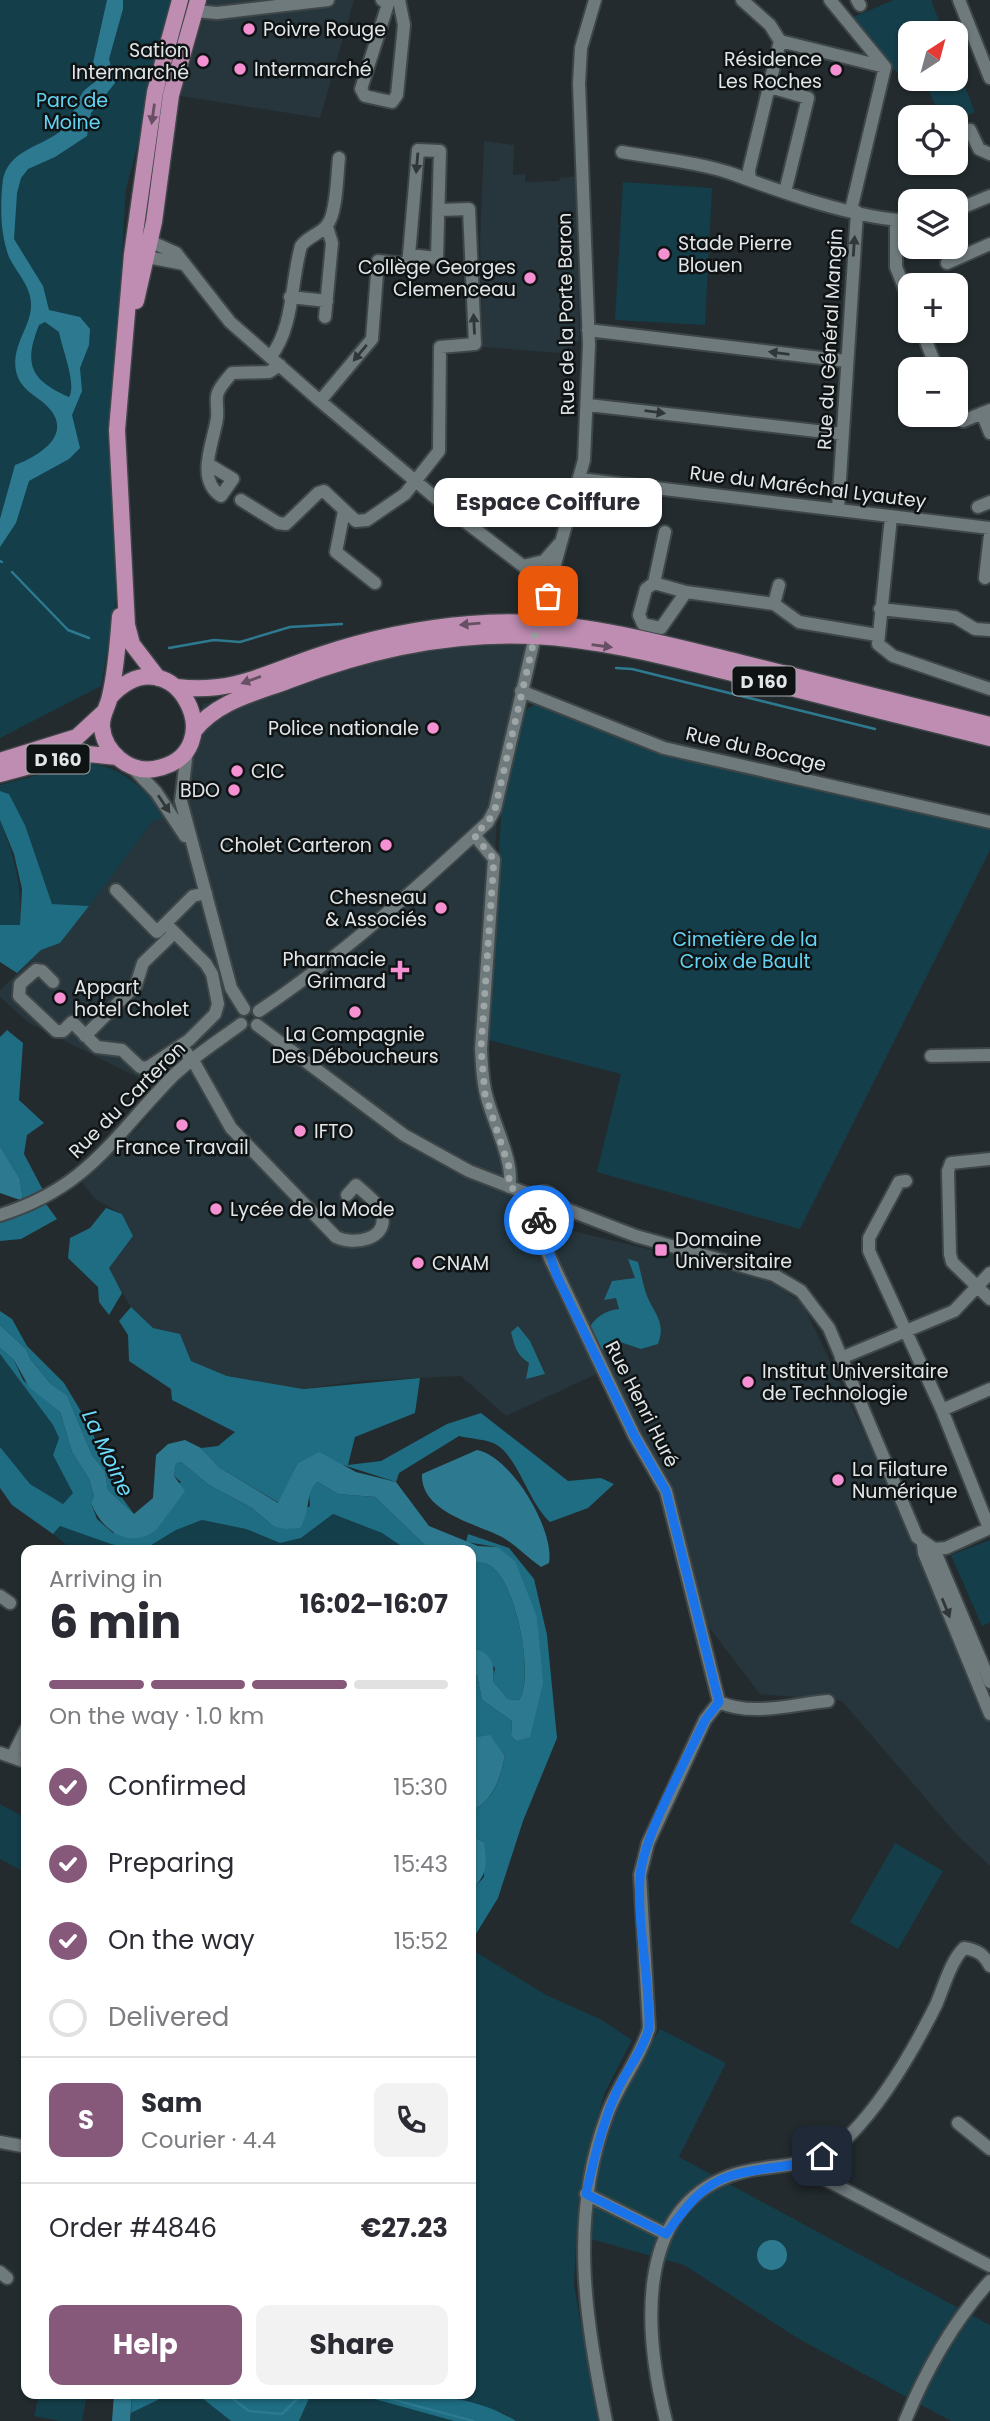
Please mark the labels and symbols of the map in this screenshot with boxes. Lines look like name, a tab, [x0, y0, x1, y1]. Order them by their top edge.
place label: Poivre Rouge	[263, 16, 386, 43]
marker: Poivre Rouge	[241, 21, 257, 37]
north arrow	[898, 21, 968, 91]
place label: Sation Intermarché	[71, 37, 189, 86]
place label: Résidence Les Roches	[718, 46, 822, 95]
marker: Sation Intermarché	[195, 53, 211, 69]
place label: Intermarché	[254, 56, 372, 83]
marker: Intermarché	[232, 61, 248, 77]
marker: Résidence Les Roches	[828, 62, 844, 78]
park label: Parc de Moine	[36, 87, 108, 136]
one-way arrow	[147, 103, 158, 125]
one-way arrow	[411, 152, 422, 174]
street label: Rue de la Porte Baron	[551, 212, 581, 416]
street label: Rue du Général Mangin	[811, 228, 849, 450]
place label: Stade Pierre Blouen	[678, 230, 792, 279]
one-way arrow	[849, 235, 860, 257]
marker: Stade Pierre Blouen	[656, 246, 672, 262]
place label: Collège Georges Clemenceau	[358, 254, 516, 303]
marker: Collège Georges Clemenceau	[522, 270, 538, 286]
one-way arrow	[469, 312, 480, 334]
one-way arrow	[353, 344, 368, 361]
one-way arrow	[767, 347, 789, 358]
one-way arrow	[645, 407, 667, 418]
street label: Rue du Maréchal Lyautey	[688, 459, 928, 515]
callout: Espace Coiffure	[434, 477, 662, 526]
pin	[518, 566, 578, 626]
one-way arrow	[459, 619, 481, 630]
one-way arrow	[592, 640, 614, 651]
road number: D 160	[732, 666, 796, 696]
one-way arrow	[240, 675, 261, 686]
place label: Police nationale	[268, 715, 419, 742]
marker: Police nationale	[425, 720, 441, 736]
street label: Rue du Bocage	[683, 720, 829, 778]
road number: D 160	[27, 744, 90, 774]
place label: CIC	[251, 758, 285, 785]
marker: CIC	[229, 763, 245, 779]
place label: BDO	[180, 777, 220, 804]
marker: BDO	[226, 782, 242, 798]
one-way arrow	[157, 795, 171, 813]
place label: Cholet Carteron	[220, 832, 372, 859]
marker: Cholet Carteron	[378, 837, 394, 853]
place label: Chesneau & Associés	[325, 884, 427, 933]
marker: Chesneau & Associés	[433, 900, 449, 916]
park label: Cimetière de la Croix de Bault	[672, 926, 818, 975]
place label: Pharmacie Grimard	[283, 946, 386, 995]
marker: Pharmacie Grimard	[392, 962, 408, 978]
place label: Appart hotel Cholet	[74, 974, 189, 1023]
marker: Appart hotel Cholet	[52, 990, 68, 1006]
marker: La Compagnie Des Déboucheurs	[347, 1004, 363, 1020]
place label: La Compagnie Des Déboucheurs	[271, 1021, 439, 1070]
street label: Rue du Carteron	[63, 1036, 191, 1164]
marker: France Travail	[174, 1117, 190, 1133]
place label: IFTO	[314, 1118, 354, 1145]
marker: IFTO	[292, 1123, 308, 1139]
place label: France Travail	[115, 1134, 249, 1161]
courier	[504, 1185, 574, 1255]
place label: Lycée de la Mode	[230, 1196, 395, 1223]
marker: Lycée de la Mode	[208, 1201, 224, 1217]
place label: Domaine Universitaire	[675, 1226, 792, 1275]
marker: Domaine Universitaire	[653, 1242, 669, 1258]
place label: CNAM	[432, 1250, 489, 1277]
marker: CNAM	[410, 1255, 426, 1271]
street label: Rue Henri Huré	[598, 1336, 686, 1472]
place label: Institut Universitaire de Technologie	[762, 1358, 949, 1407]
marker: Institut Universitaire de Technologie	[740, 1374, 756, 1390]
water label: La Moine	[75, 1405, 141, 1501]
place label: La Filature Numérique	[852, 1456, 957, 1505]
marker: La Filature Numérique	[830, 1472, 846, 1488]
one-way arrow	[941, 1597, 952, 1618]
pin	[792, 2126, 852, 2186]

